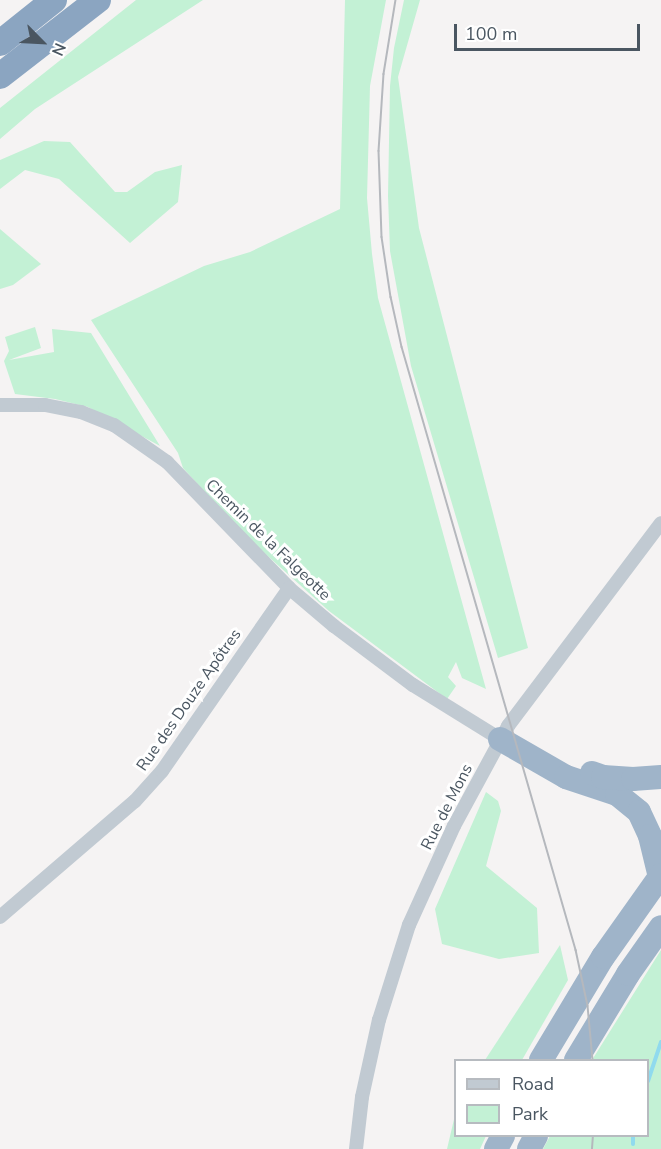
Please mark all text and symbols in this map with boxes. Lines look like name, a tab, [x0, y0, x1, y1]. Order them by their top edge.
north arrow	[12, 12, 72, 72]
scale bar	[457, 12, 643, 50]
text: 100 m	[465, 22, 517, 46]
text: N	[46, 39, 71, 59]
street label: Chemin de la Falgeotte	[202, 475, 334, 605]
street label: Rue des Douze Apôtres	[133, 625, 245, 775]
street label: Rue de Mons	[417, 761, 477, 853]
legend	[454, 1059, 649, 1137]
text: Road	[512, 1072, 554, 1096]
text: Park	[512, 1102, 548, 1126]

